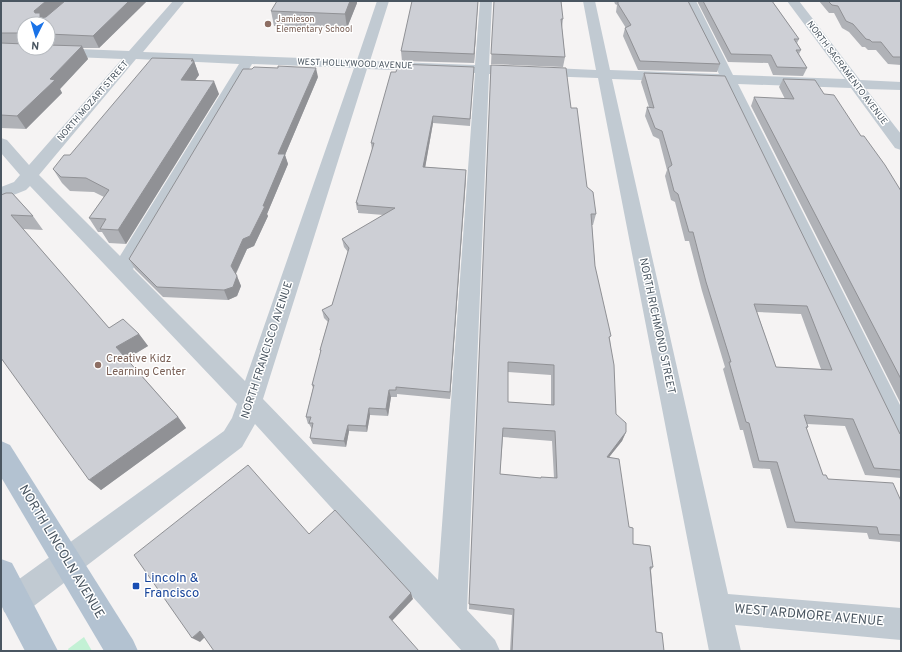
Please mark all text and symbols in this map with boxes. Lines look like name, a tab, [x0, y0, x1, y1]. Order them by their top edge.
place label: Jamieson Elementary School	[276, 14, 352, 35]
north arrow	[16, 16, 56, 56]
marker: Jamieson Elementary School	[263, 19, 273, 29]
street label: NORTH SACRAMENTO AVENUE	[804, 19, 890, 127]
text: N	[31, 38, 40, 52]
street label: WEST HOLLYWOOD AVENUE	[297, 56, 413, 72]
street label: NORTH MOZART STREET	[55, 59, 131, 143]
street label: NORTH RICHMOND STREET	[636, 257, 678, 395]
street label: NORTH FRANCISCO AVENUE	[238, 280, 296, 420]
place label: Creative Kidz Learning Center	[106, 352, 187, 379]
marker: Creative Kidz Learning Center	[93, 360, 103, 370]
street label: NORTH LINCOLN AVENUE	[15, 482, 107, 622]
place label: Lincoln & Francisco	[144, 571, 199, 602]
marker: Lincoln & Francisco	[131, 581, 141, 591]
street label: WEST ARDMORE AVENUE	[734, 601, 884, 631]

